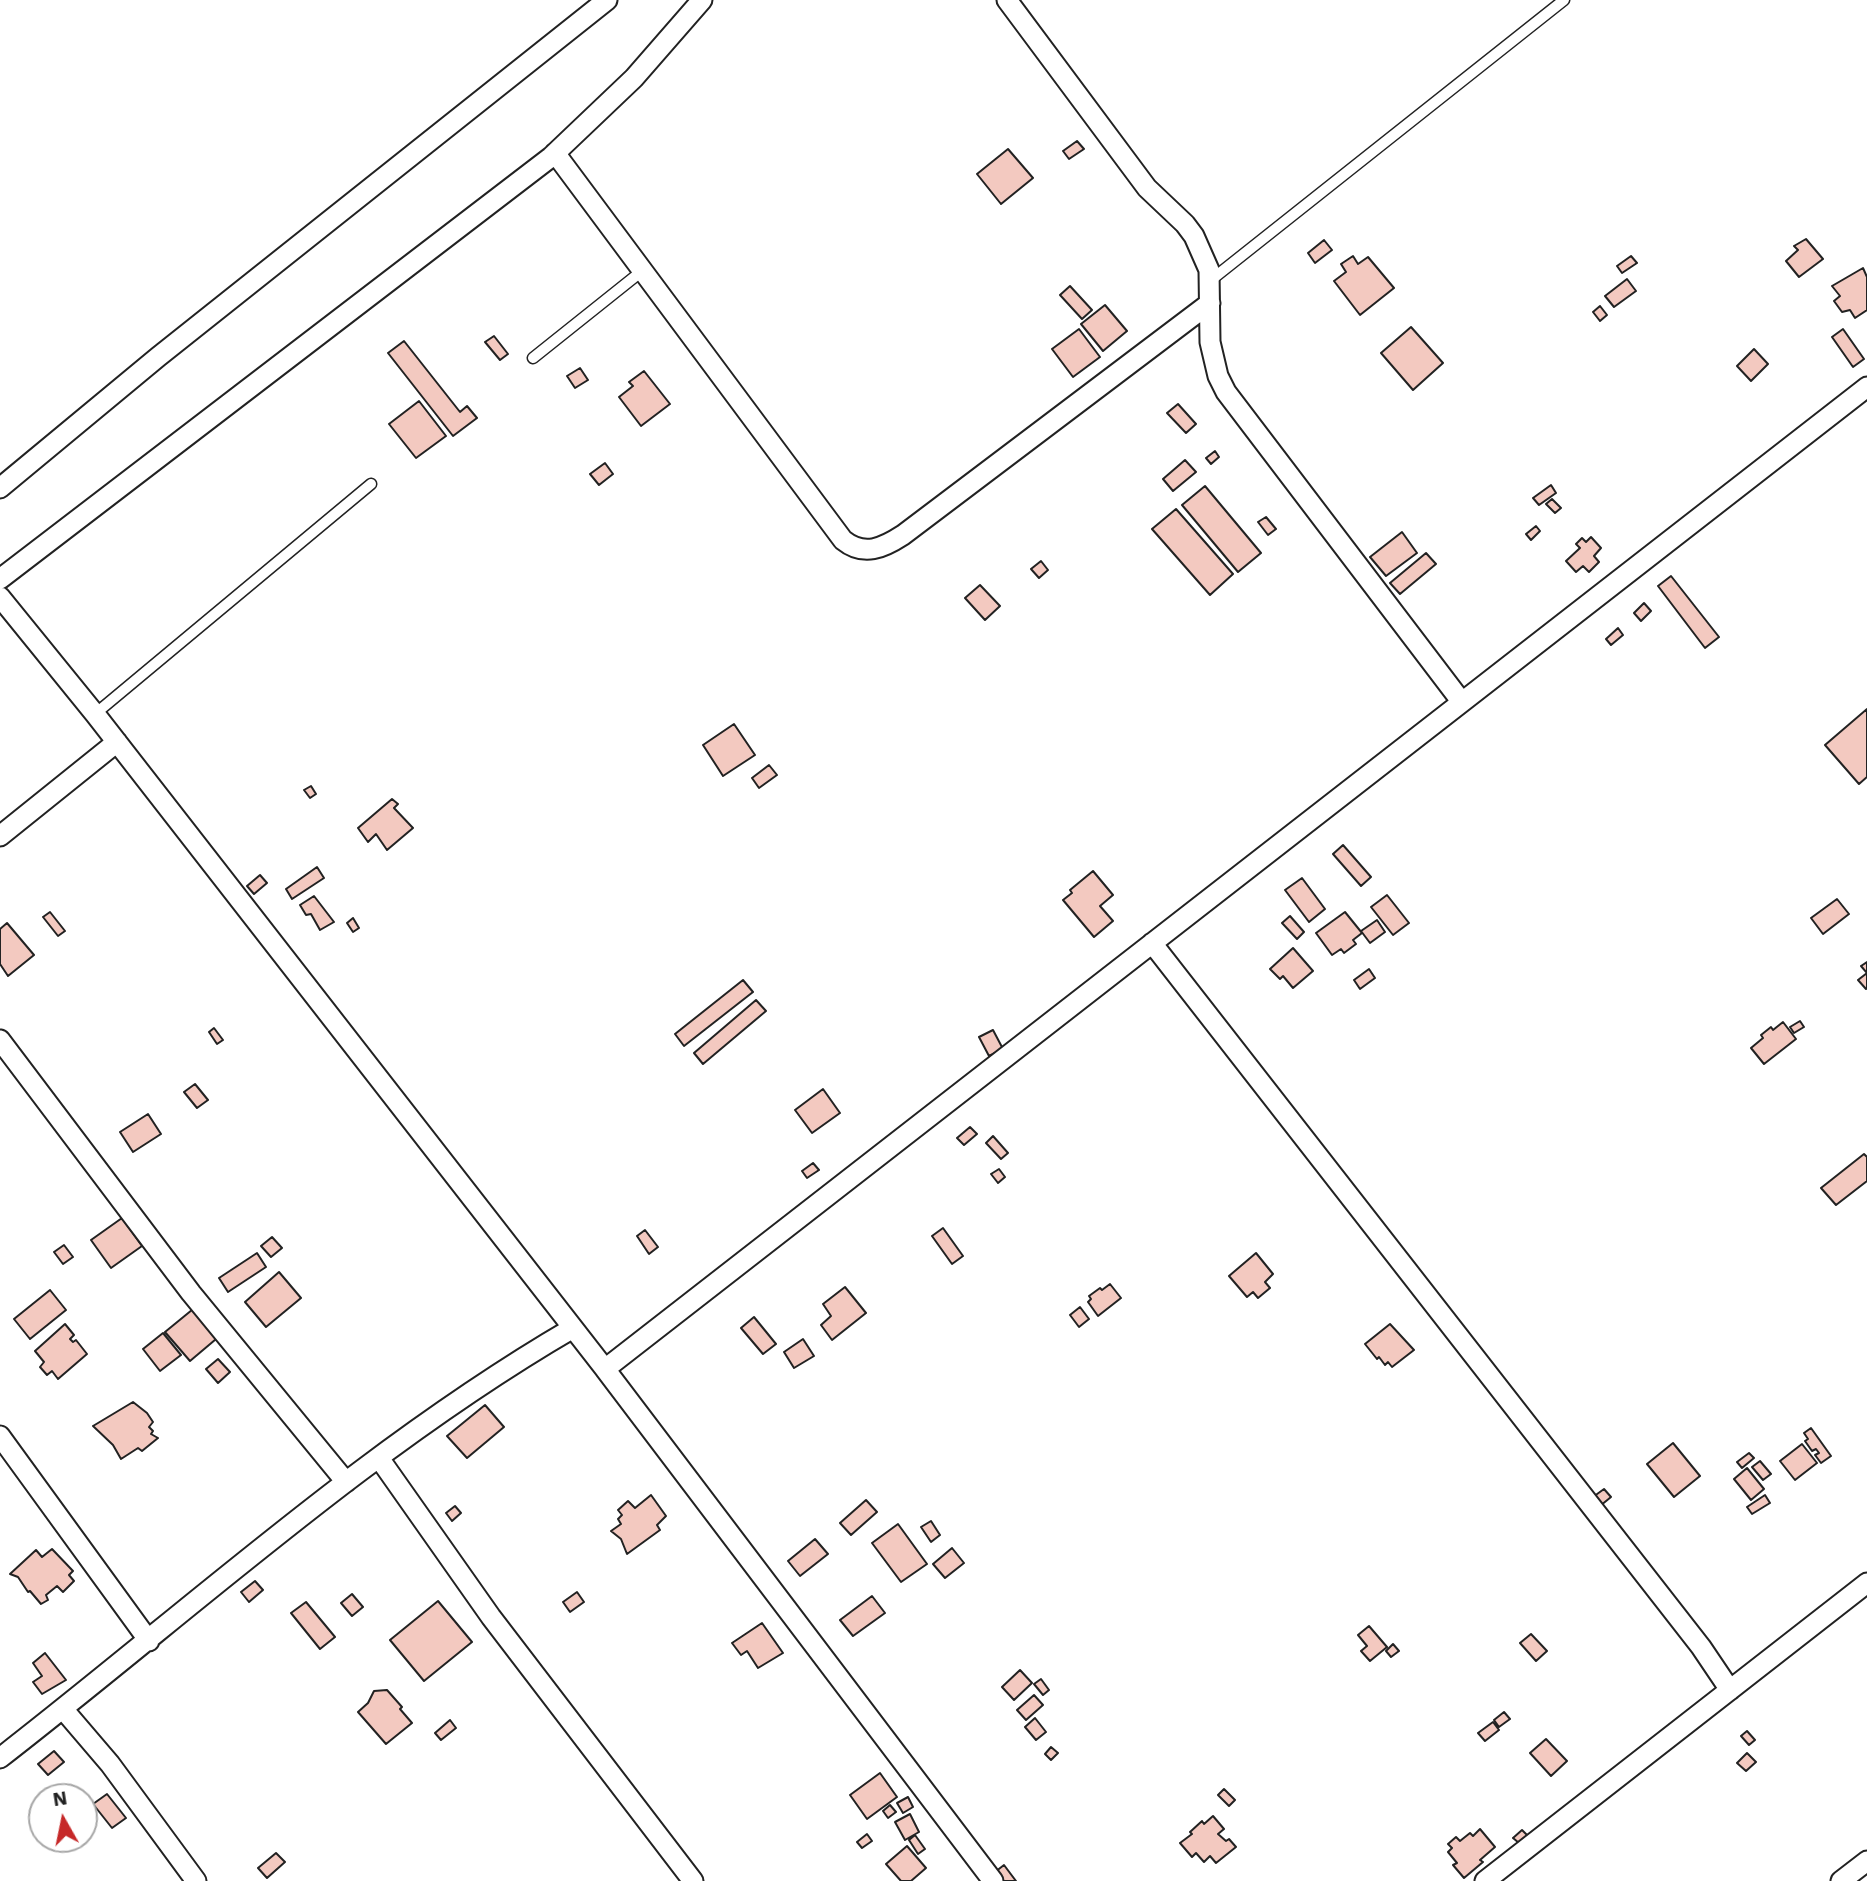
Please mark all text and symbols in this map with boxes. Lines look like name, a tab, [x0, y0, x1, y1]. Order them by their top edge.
north arrow	[28, 1783, 98, 1853]
text: N	[51, 1786, 69, 1811]

